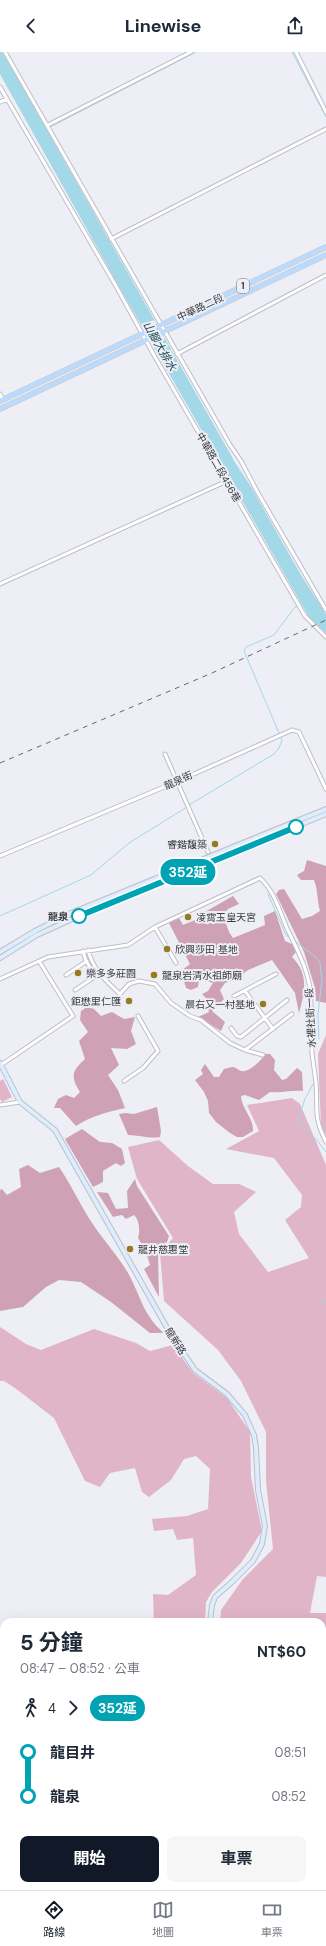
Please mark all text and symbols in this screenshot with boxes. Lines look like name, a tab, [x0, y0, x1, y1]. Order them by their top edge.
text: Linewise	[125, 14, 201, 38]
icon: back	[20, 15, 42, 37]
icon: share	[284, 15, 306, 37]
road number: 1	[237, 279, 249, 293]
street label: 中華路二段	[175, 291, 226, 324]
water label: 山腳大排水	[140, 319, 180, 374]
street label: 中華路二段456巷	[193, 430, 244, 504]
street label: 龍泉街	[162, 768, 195, 792]
unlabelled marker	[288, 819, 304, 835]
place label: 睿鍇馥築	[167, 838, 207, 851]
marker: 睿鍇馥築	[210, 839, 220, 849]
line badge: 352延	[160, 859, 216, 885]
text: 352延	[168, 863, 208, 881]
marker: 龍泉	[71, 908, 87, 924]
place label: 龍泉	[48, 910, 69, 923]
place label: 凌霄玉皇天宮	[196, 911, 256, 924]
marker: 凌霄玉皇天宮	[183, 912, 193, 922]
place label: 欣興莎田 基地	[175, 943, 238, 956]
marker: 欣興莎田 基地	[162, 944, 172, 954]
place label: 樂多多莊園	[86, 967, 136, 980]
marker: 樂多多莊園	[73, 968, 83, 978]
place label: 龍泉岩清水祖師廟	[162, 969, 242, 982]
marker: 龍泉岩清水祖師廟	[149, 970, 159, 980]
street label: 水裡社街一段	[302, 988, 319, 1048]
place label: 鉅懋里仁匯	[71, 995, 121, 1008]
marker: 鉅懋里仁匯	[124, 996, 134, 1006]
place label: 晨右又一村基地	[185, 998, 255, 1011]
marker: 晨右又一村基地	[258, 999, 268, 1009]
place label: 龍井慈惠堂	[138, 1243, 188, 1256]
marker: 龍井慈惠堂	[125, 1244, 135, 1254]
street label: 龍新路	[162, 1325, 189, 1357]
text: 5 分鐘	[20, 1628, 83, 1657]
text: NT$60	[257, 1642, 306, 1662]
text: 08:47 – 08:52 · 公車	[20, 1660, 140, 1677]
icon: walk	[20, 1697, 42, 1719]
icon: forward	[62, 1697, 84, 1719]
text: 352延	[98, 1699, 137, 1717]
text: 4	[48, 1700, 56, 1717]
text: 龍目井	[50, 1743, 95, 1763]
text: 08:51	[275, 1744, 306, 1761]
text: 龍泉	[50, 1787, 80, 1807]
text: 08:52	[271, 1788, 306, 1805]
button: 開始	[20, 1836, 159, 1882]
button: 車票	[167, 1836, 306, 1882]
tab: 路線	[43, 1899, 65, 1939]
tab: 地圖	[152, 1899, 174, 1939]
tab: 車票	[261, 1899, 283, 1939]

